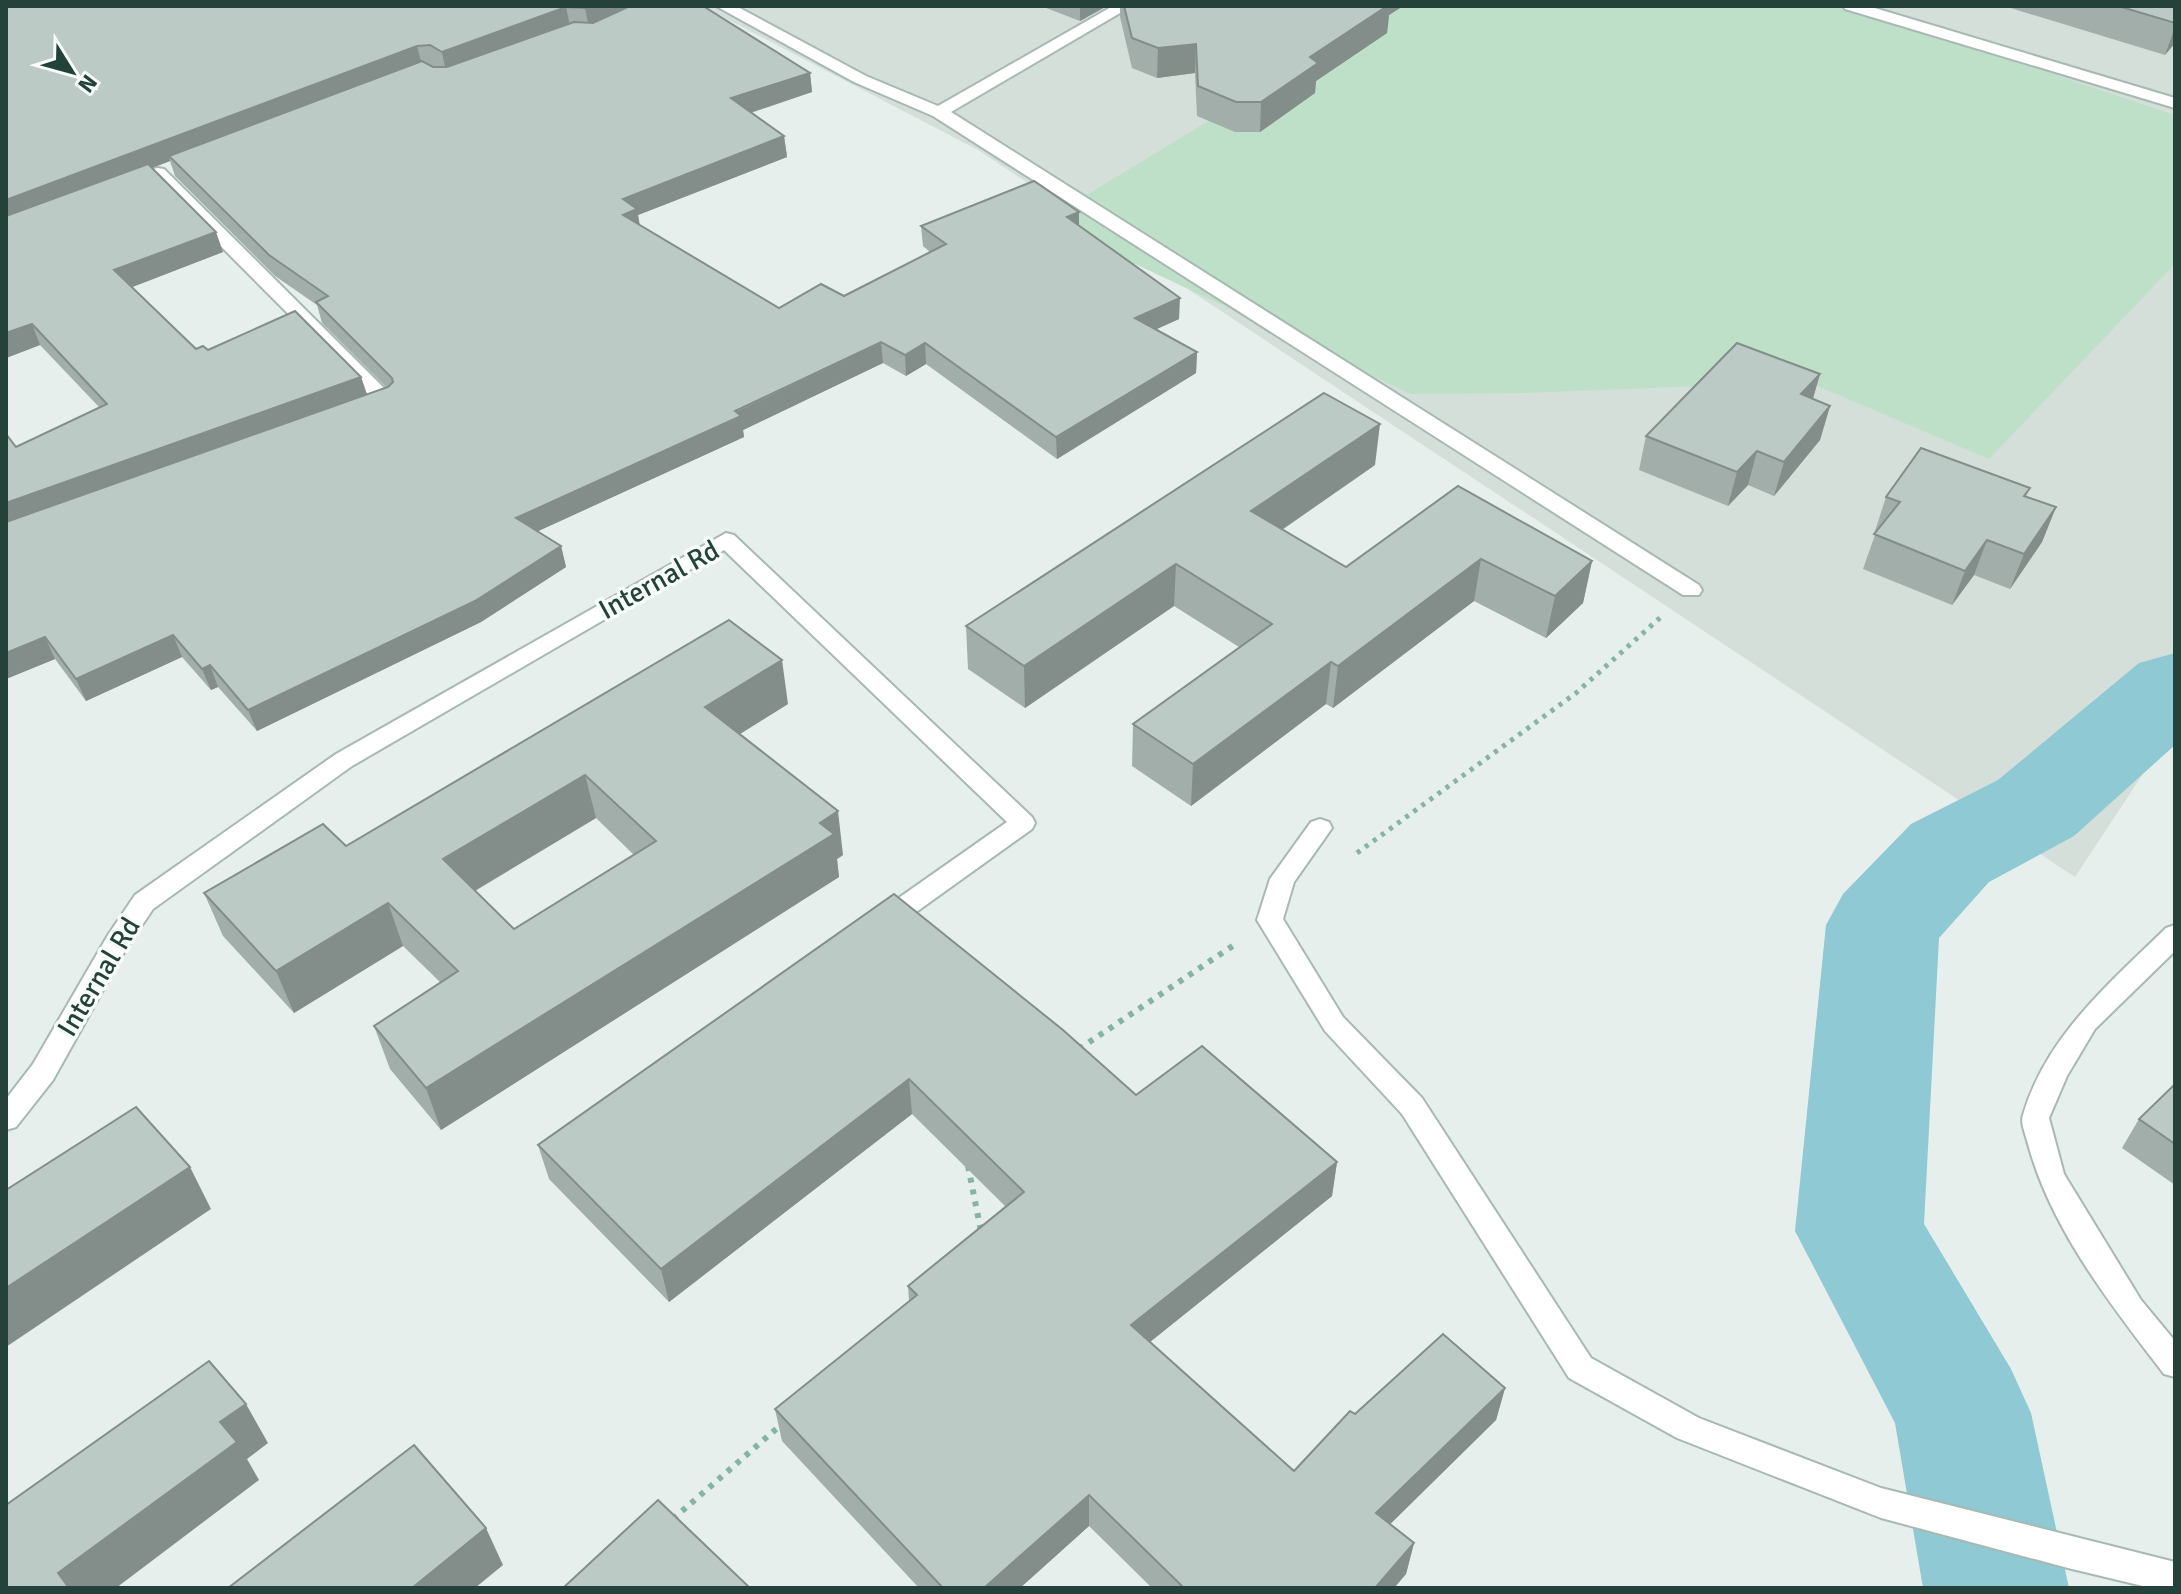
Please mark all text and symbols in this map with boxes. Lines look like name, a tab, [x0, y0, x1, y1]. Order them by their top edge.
north arrow	[32, 32, 112, 112]
text: N	[72, 69, 103, 98]
street label: Internal Rd	[593, 533, 725, 627]
street label: Internal Rd	[50, 911, 148, 1043]

